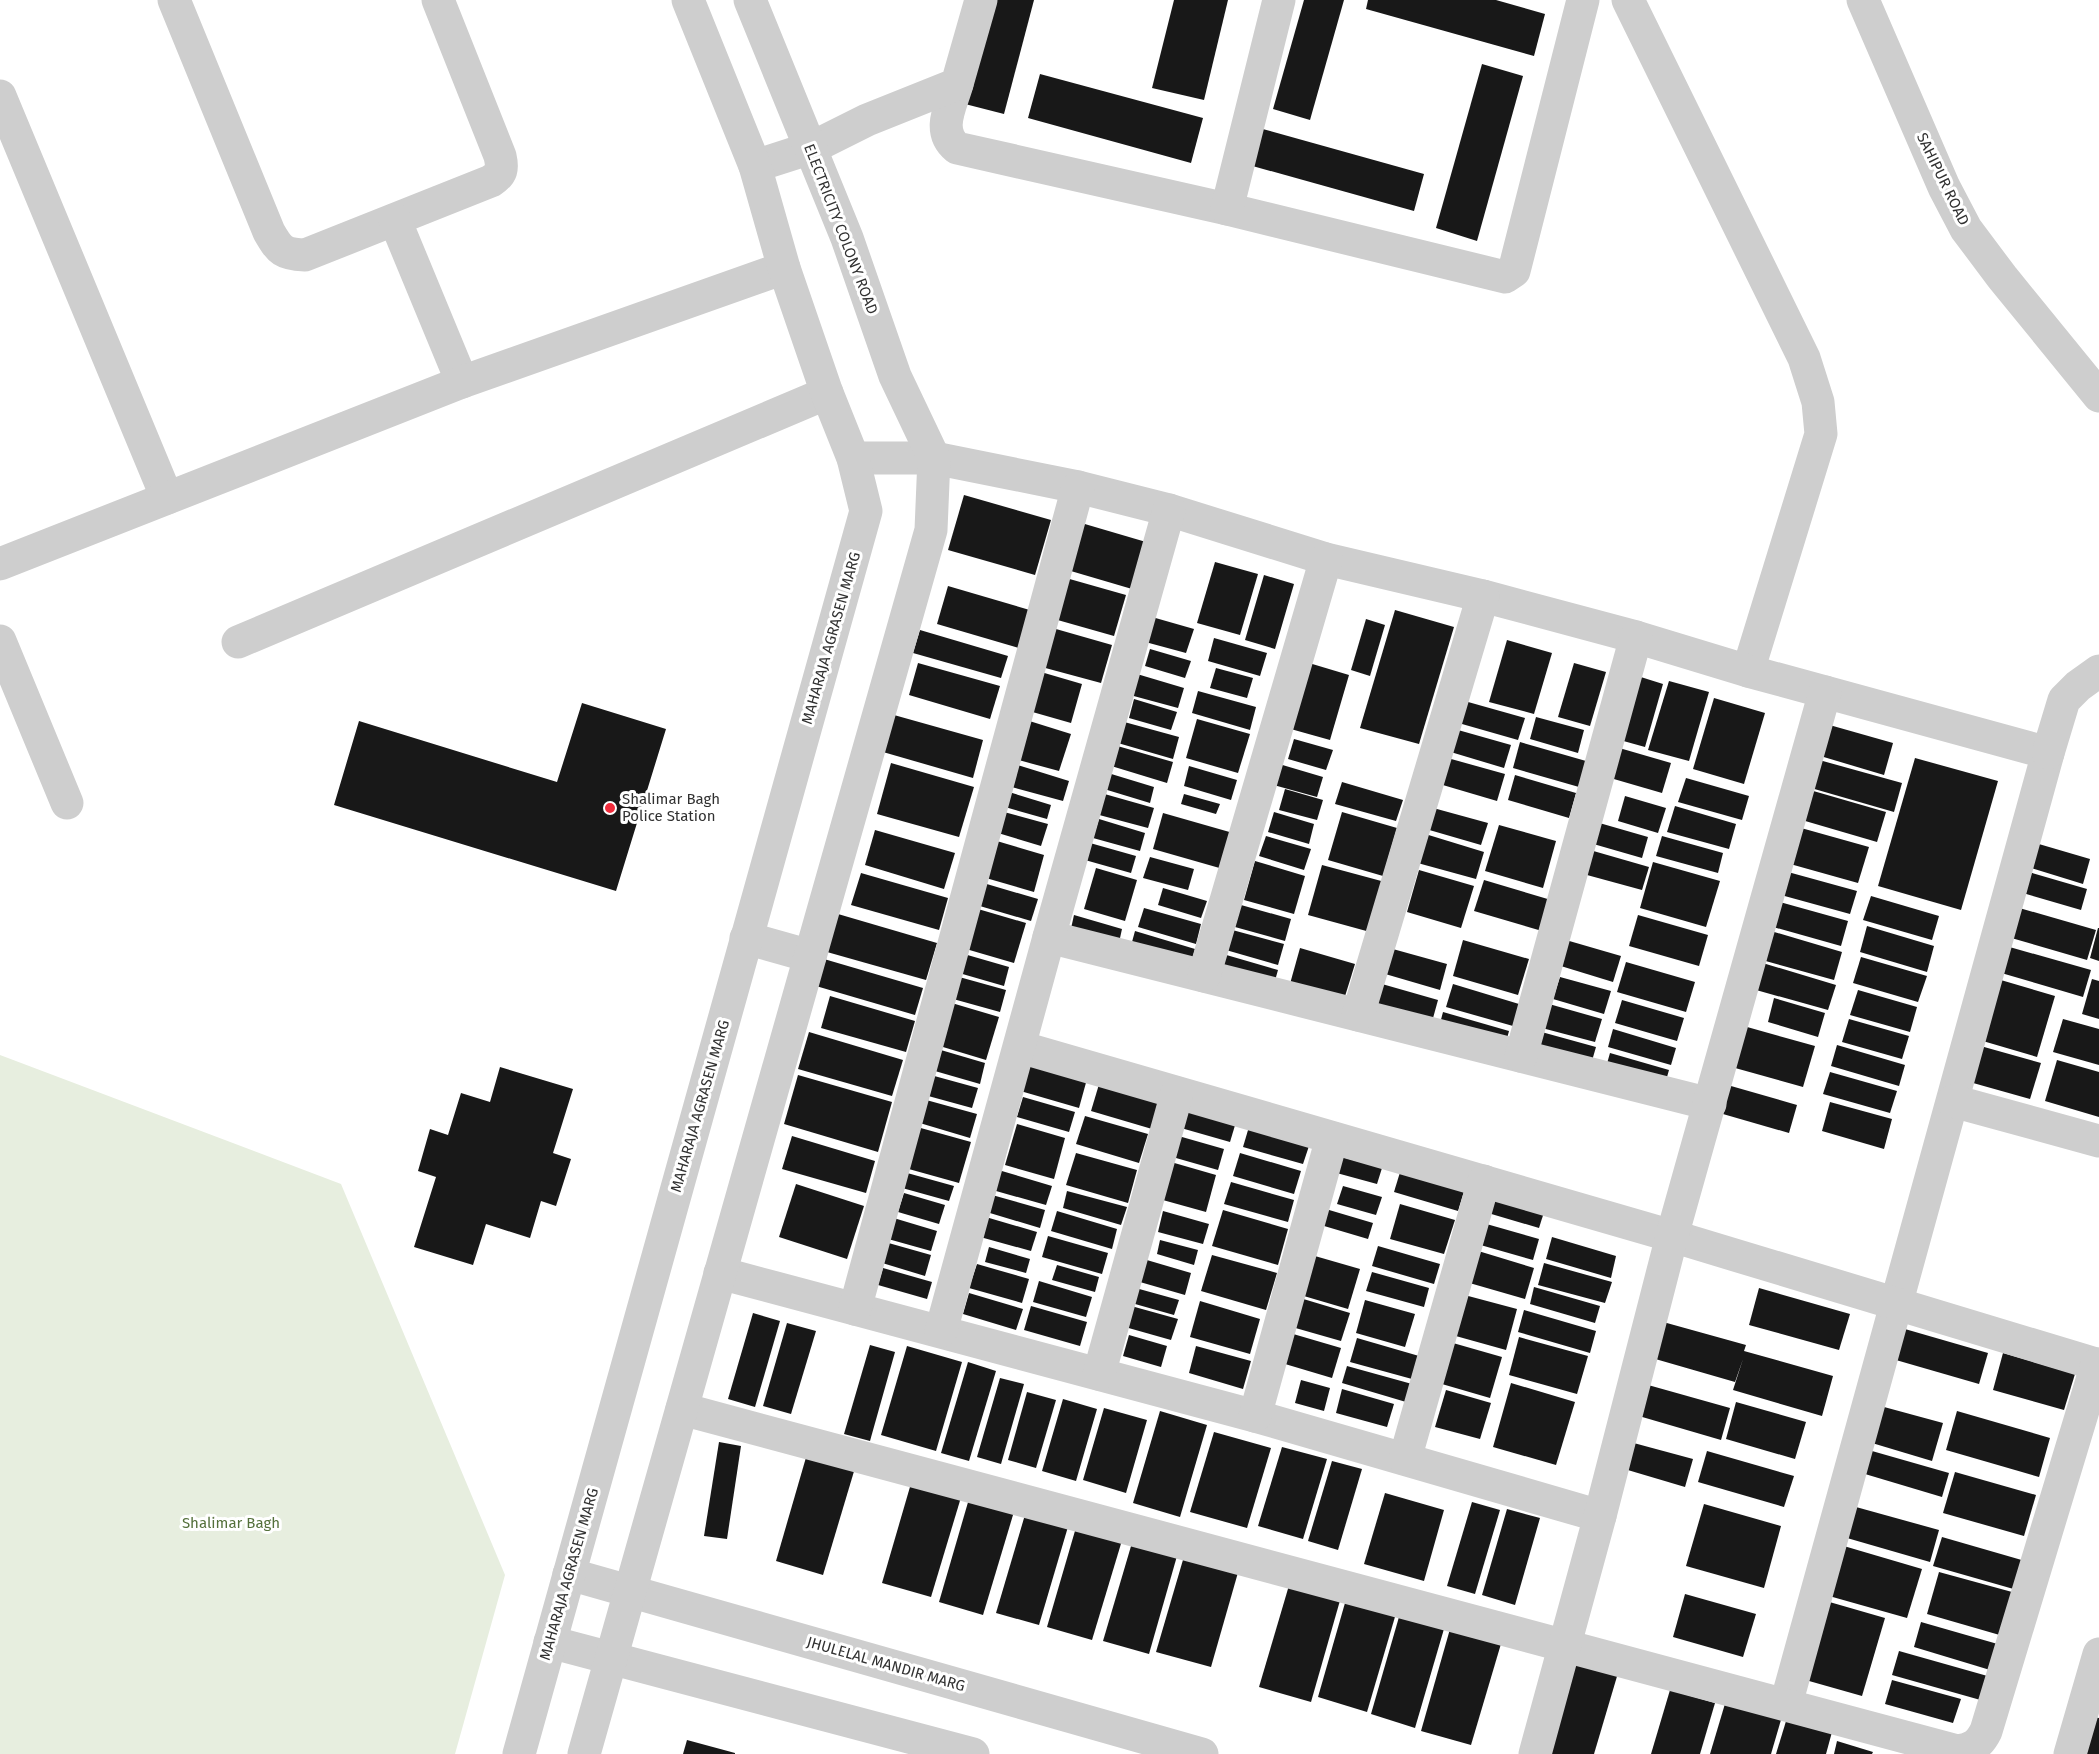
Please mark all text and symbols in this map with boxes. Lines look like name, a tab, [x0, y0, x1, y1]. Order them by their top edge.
street label: SAHIPUR ROAD	[1913, 130, 1973, 228]
street label: ELECTRICITY COLONY ROAD	[800, 141, 882, 317]
street label: MAHARAJA AGRASEN MARG	[798, 550, 864, 726]
place label: Shalimar Bagh Police Station	[622, 790, 720, 825]
marker: Shalimar Bagh Police Station	[603, 801, 617, 815]
street label: MAHARAJA AGRASEN MARG	[667, 1018, 733, 1194]
street label: MAHARAJA AGRASEN MARG	[536, 1486, 602, 1662]
park label: Shalimar Bagh	[182, 1514, 280, 1532]
street label: JHULELAL MANDIR MARG	[805, 1633, 967, 1695]

